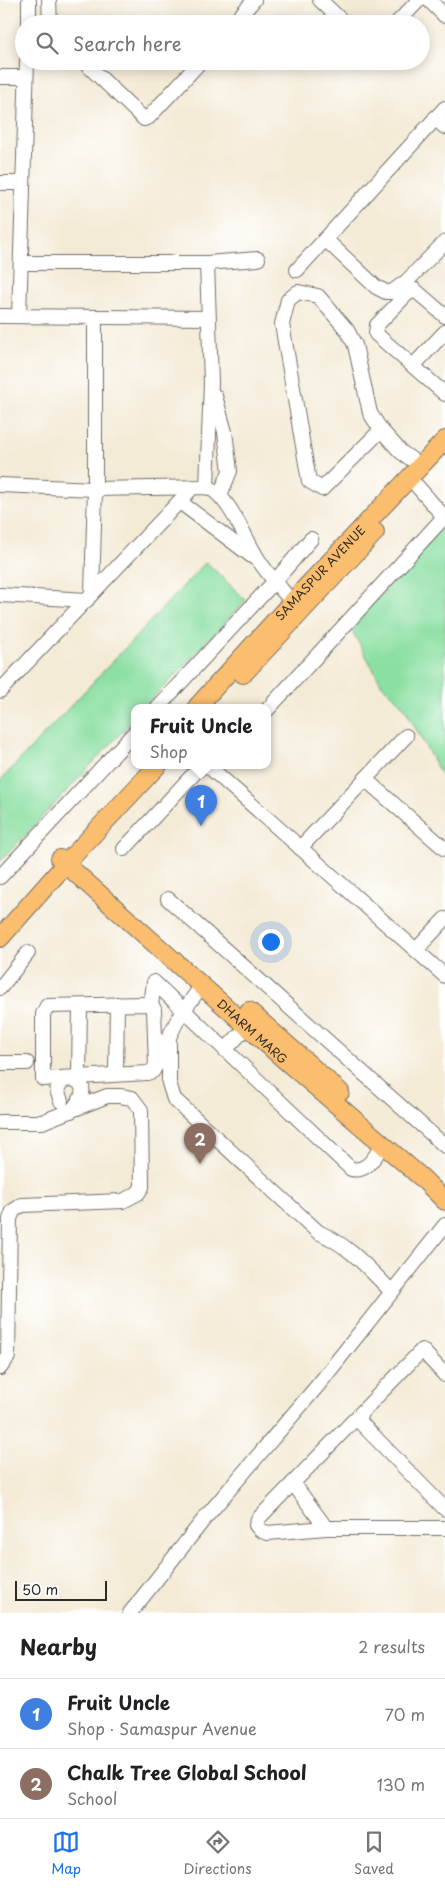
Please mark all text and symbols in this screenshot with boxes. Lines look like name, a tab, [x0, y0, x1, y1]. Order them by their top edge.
search box	[15, 15, 430, 70]
icon: search	[33, 29, 61, 57]
text: Search here	[73, 29, 182, 57]
street label: SAMASPUR AVENUE	[271, 521, 369, 624]
popup	[131, 704, 271, 769]
text: Fruit Uncle	[149, 711, 253, 739]
text: Shop	[149, 739, 188, 763]
pin: 1	[185, 785, 217, 826]
your location	[258, 929, 284, 955]
street label: DHARM MARG	[213, 994, 292, 1067]
pin: 2	[184, 1123, 216, 1164]
scale bar	[15, 1578, 108, 1601]
text: 50 m	[22, 1579, 58, 1600]
text: Nearby	[20, 1630, 97, 1662]
text: 2 results	[358, 1634, 425, 1658]
text: Fruit Uncle	[67, 1688, 170, 1716]
text: 1	[32, 1702, 40, 1726]
text: 70 m	[385, 1702, 425, 1726]
text: Shop · Samaspur Avenue	[67, 1716, 257, 1740]
text: Chalk Tree Global School	[67, 1758, 307, 1786]
text: 2	[30, 1772, 42, 1796]
text: 130 m	[377, 1772, 425, 1796]
text: School	[67, 1786, 117, 1810]
tab: Map	[51, 1828, 81, 1879]
tab: Directions	[184, 1828, 252, 1879]
tab: Saved	[354, 1828, 394, 1879]

